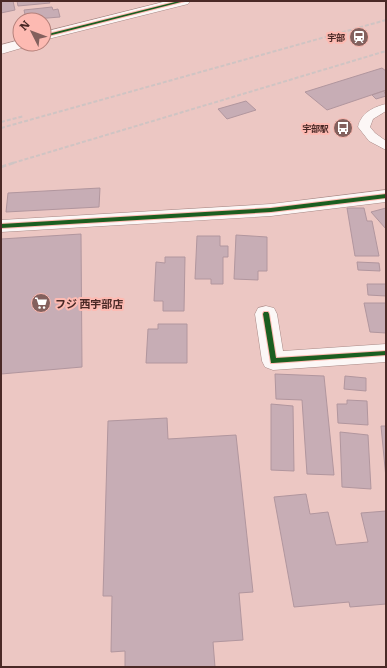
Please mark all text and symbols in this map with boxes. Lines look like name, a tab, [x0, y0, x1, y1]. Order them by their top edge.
north arrow	[12, 12, 52, 52]
text: N	[15, 16, 33, 33]
station icon: 宇部	[348, 26, 370, 48]
place label: 宇部	[327, 30, 345, 44]
bus stop icon: 宇部駅	[332, 117, 354, 139]
place label: 宇部駅	[302, 121, 329, 135]
supermarket icon: フジ 西宇部店	[30, 292, 52, 314]
place label: フジ 西宇部店	[55, 295, 123, 311]

